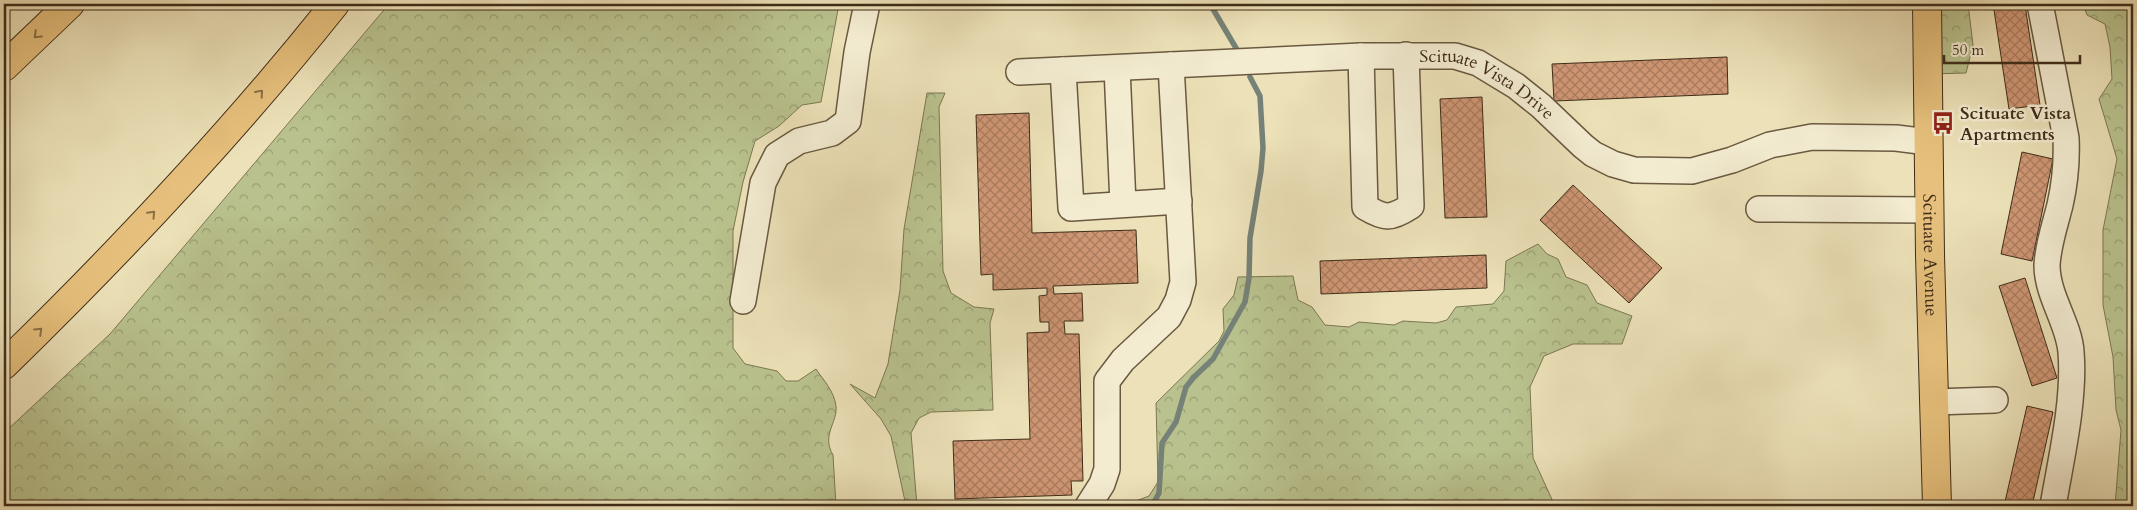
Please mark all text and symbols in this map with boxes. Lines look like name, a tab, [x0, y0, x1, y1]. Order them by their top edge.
one-way arrow	[34, 29, 43, 38]
scale bar	[1944, 32, 2081, 64]
text: 50 m	[1952, 40, 1984, 60]
street label: Scituate Vista Drive	[1419, 44, 1560, 125]
one-way arrow	[255, 90, 264, 99]
place label: Scituate Vista Apartments	[1960, 101, 2071, 147]
bus stop icon: Scituate Vista Apartments	[1930, 110, 1956, 136]
street label: Scituate Avenue	[1917, 193, 1944, 317]
one-way arrow	[146, 210, 155, 219]
one-way arrow	[33, 328, 42, 337]

